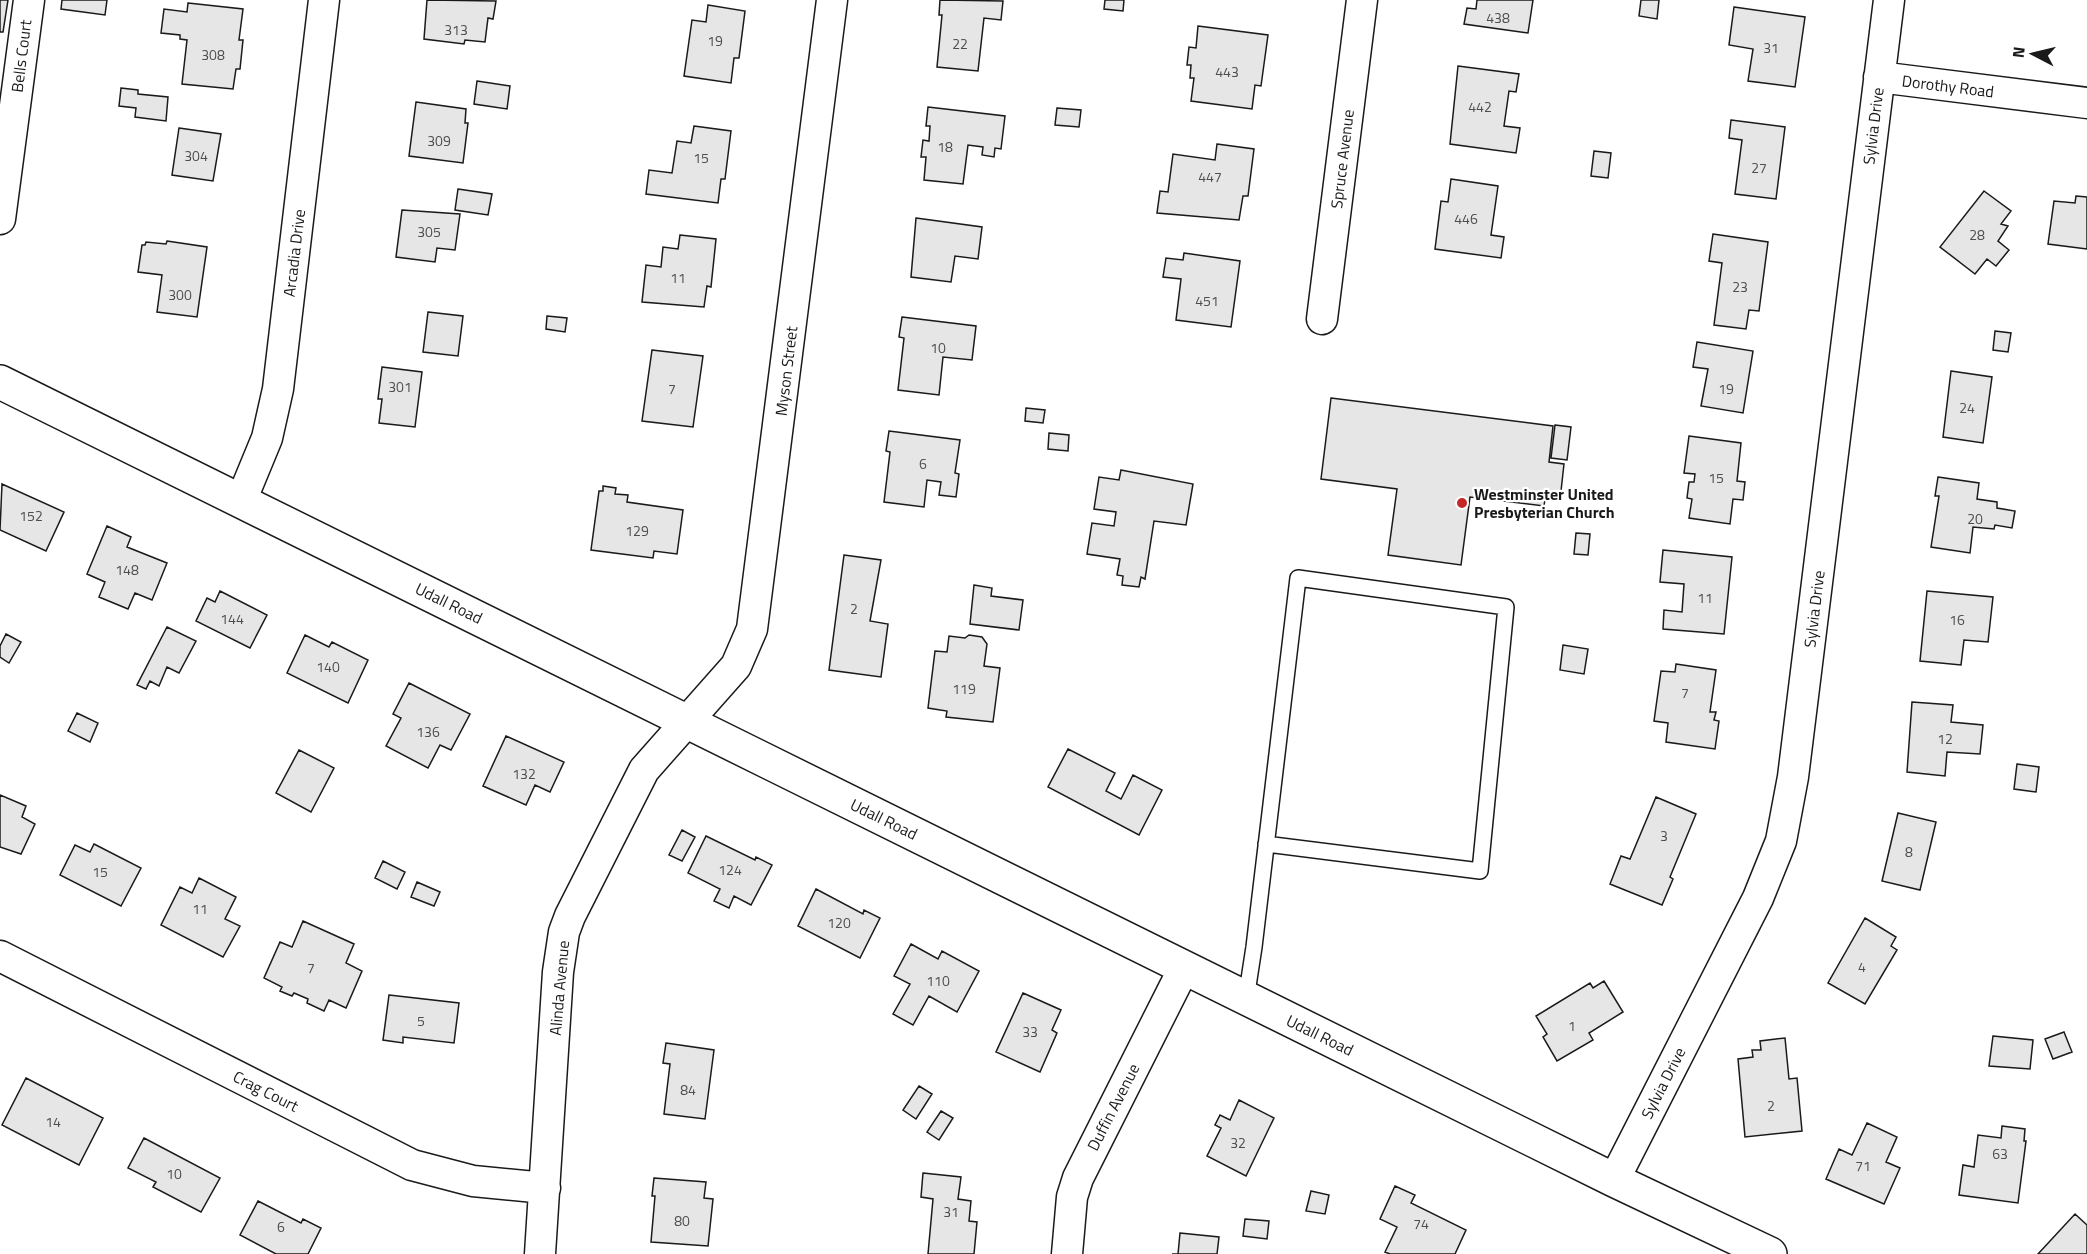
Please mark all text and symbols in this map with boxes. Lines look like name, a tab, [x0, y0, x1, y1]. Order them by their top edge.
house number: 438	[1486, 7, 1510, 28]
street label: Bells Court	[5, 18, 37, 94]
house number: 313	[444, 19, 468, 40]
north arrow	[2003, 24, 2063, 84]
house number: 19	[707, 30, 723, 51]
house number: 22	[952, 33, 968, 54]
house number: 31	[1763, 37, 1779, 58]
house number: 308	[201, 44, 225, 65]
text: N	[2006, 45, 2031, 59]
house number: 443	[1215, 61, 1239, 82]
street label: Dorothy Road	[1901, 68, 1995, 104]
street label: Sylvia Drive	[1856, 86, 1890, 166]
house number: 442	[1468, 96, 1492, 117]
street label: Spruce Avenue	[1324, 108, 1360, 210]
house number: 309	[427, 130, 451, 151]
house number: 18	[937, 136, 953, 157]
house number: 304	[184, 145, 208, 166]
house number: 15	[693, 147, 709, 168]
house number: 27	[1751, 157, 1767, 178]
house number: 447	[1198, 166, 1222, 187]
street label: Arcadia Drive	[277, 208, 311, 298]
house number: 446	[1454, 208, 1478, 229]
house number: 305	[417, 221, 441, 242]
house number: 28	[1969, 224, 1985, 245]
house number: 11	[670, 267, 686, 288]
house number: 23	[1732, 276, 1748, 297]
house number: 300	[168, 284, 192, 305]
house number: 451	[1195, 290, 1219, 311]
street label: Myson Street	[769, 324, 803, 417]
house number: 10	[930, 337, 946, 358]
house number: 301	[388, 376, 412, 397]
house number: 7	[668, 378, 676, 399]
house number: 19	[1718, 378, 1734, 399]
house number: 24	[1959, 397, 1975, 418]
house number: 6	[919, 453, 927, 474]
house number: 15	[1708, 467, 1724, 488]
place label: Westminster United Presbyterian Church	[1474, 482, 1615, 524]
marker: Westminster United Presbyterian Church	[1455, 496, 1469, 510]
house number: 152	[19, 505, 43, 526]
house number: 20	[1967, 508, 1983, 529]
house number: 129	[625, 520, 649, 541]
house number: 148	[115, 559, 139, 580]
street label: Sylvia Drive	[1797, 569, 1831, 649]
street label: Udall Road	[411, 576, 487, 630]
house number: 11	[1697, 587, 1713, 608]
house number: 2	[850, 598, 858, 619]
house number: 144	[220, 608, 244, 629]
house number: 16	[1949, 609, 1965, 630]
house number: 140	[316, 656, 340, 677]
house number: 119	[952, 678, 976, 699]
house number: 7	[1681, 682, 1689, 703]
house number: 136	[416, 721, 440, 742]
house number: 12	[1937, 728, 1953, 749]
house number: 132	[512, 763, 536, 784]
street label: Udall Road	[846, 792, 922, 846]
house number: 3	[1660, 825, 1668, 846]
house number: 8	[1905, 841, 1913, 862]
house number: 124	[718, 859, 742, 880]
house number: 15	[92, 861, 108, 882]
house number: 11	[192, 898, 208, 919]
house number: 120	[827, 912, 851, 933]
street label: Alinda Avenue	[543, 939, 575, 1037]
house number: 4	[1858, 956, 1866, 977]
house number: 7	[307, 957, 315, 978]
house number: 110	[926, 970, 950, 991]
street label: Udall Road	[1282, 1008, 1358, 1062]
house number: 5	[417, 1010, 425, 1031]
house number: 1	[1568, 1015, 1576, 1036]
house number: 33	[1022, 1021, 1038, 1042]
street label: Sylvia Drive	[1635, 1043, 1691, 1123]
street label: Duffin Avenue	[1081, 1059, 1145, 1155]
street label: Crag Court	[229, 1064, 303, 1118]
house number: 84	[680, 1079, 696, 1100]
house number: 2	[1767, 1095, 1775, 1116]
house number: 14	[45, 1111, 61, 1132]
house number: 32	[1230, 1132, 1246, 1153]
house number: 63	[1992, 1143, 2008, 1164]
house number: 71	[1855, 1155, 1871, 1176]
house number: 10	[166, 1163, 182, 1184]
house number: 31	[943, 1201, 959, 1222]
house number: 80	[674, 1210, 690, 1231]
house number: 74	[1413, 1213, 1429, 1234]
house number: 6	[277, 1216, 285, 1237]

